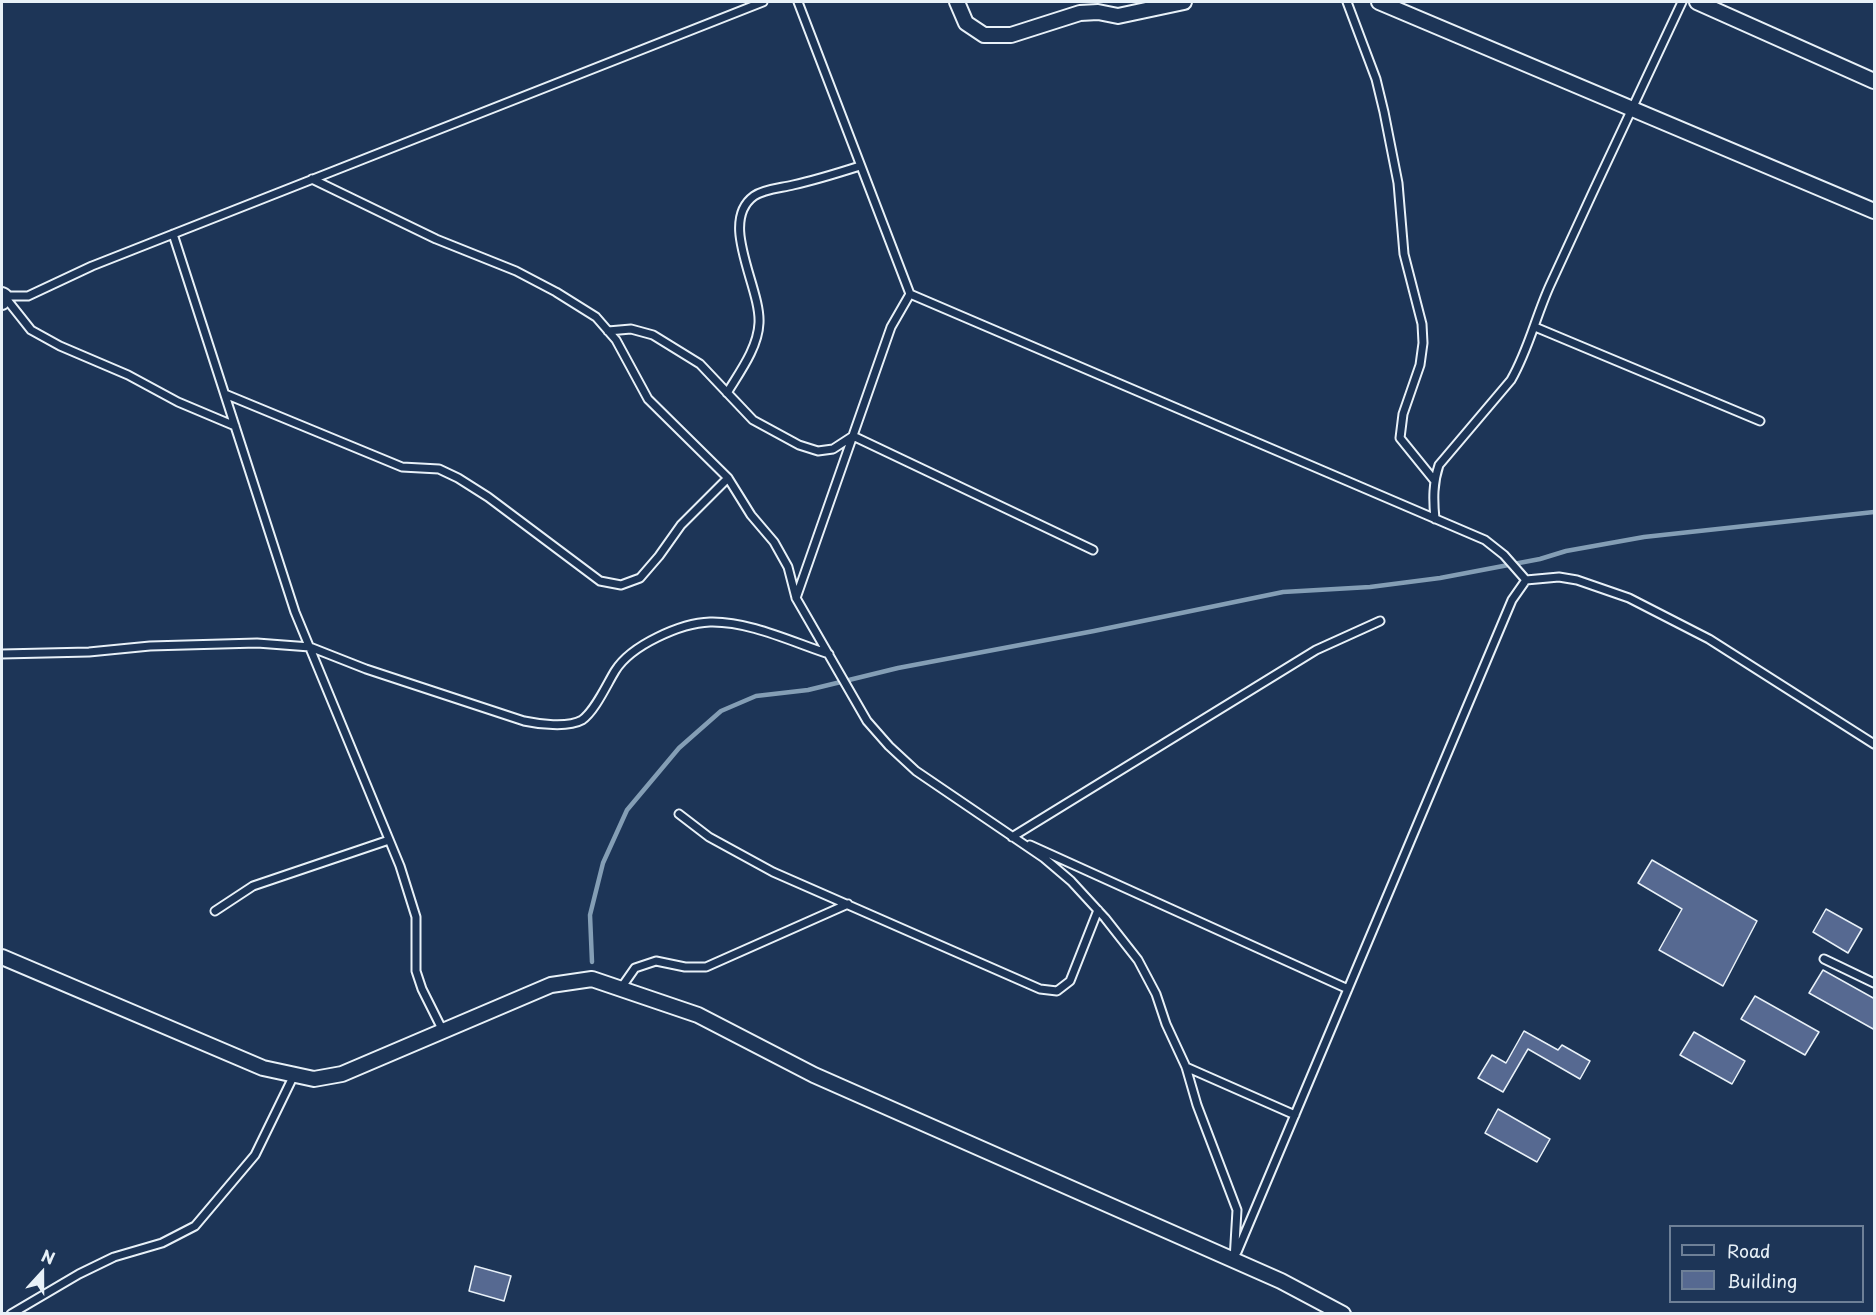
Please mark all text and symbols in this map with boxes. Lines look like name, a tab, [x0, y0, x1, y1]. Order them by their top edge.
legend	[1669, 1225, 1864, 1303]
text: Road	[1727, 1237, 1771, 1264]
north arrow	[12, 1243, 72, 1303]
text: N	[38, 1243, 59, 1270]
text: Building	[1727, 1267, 1797, 1294]

